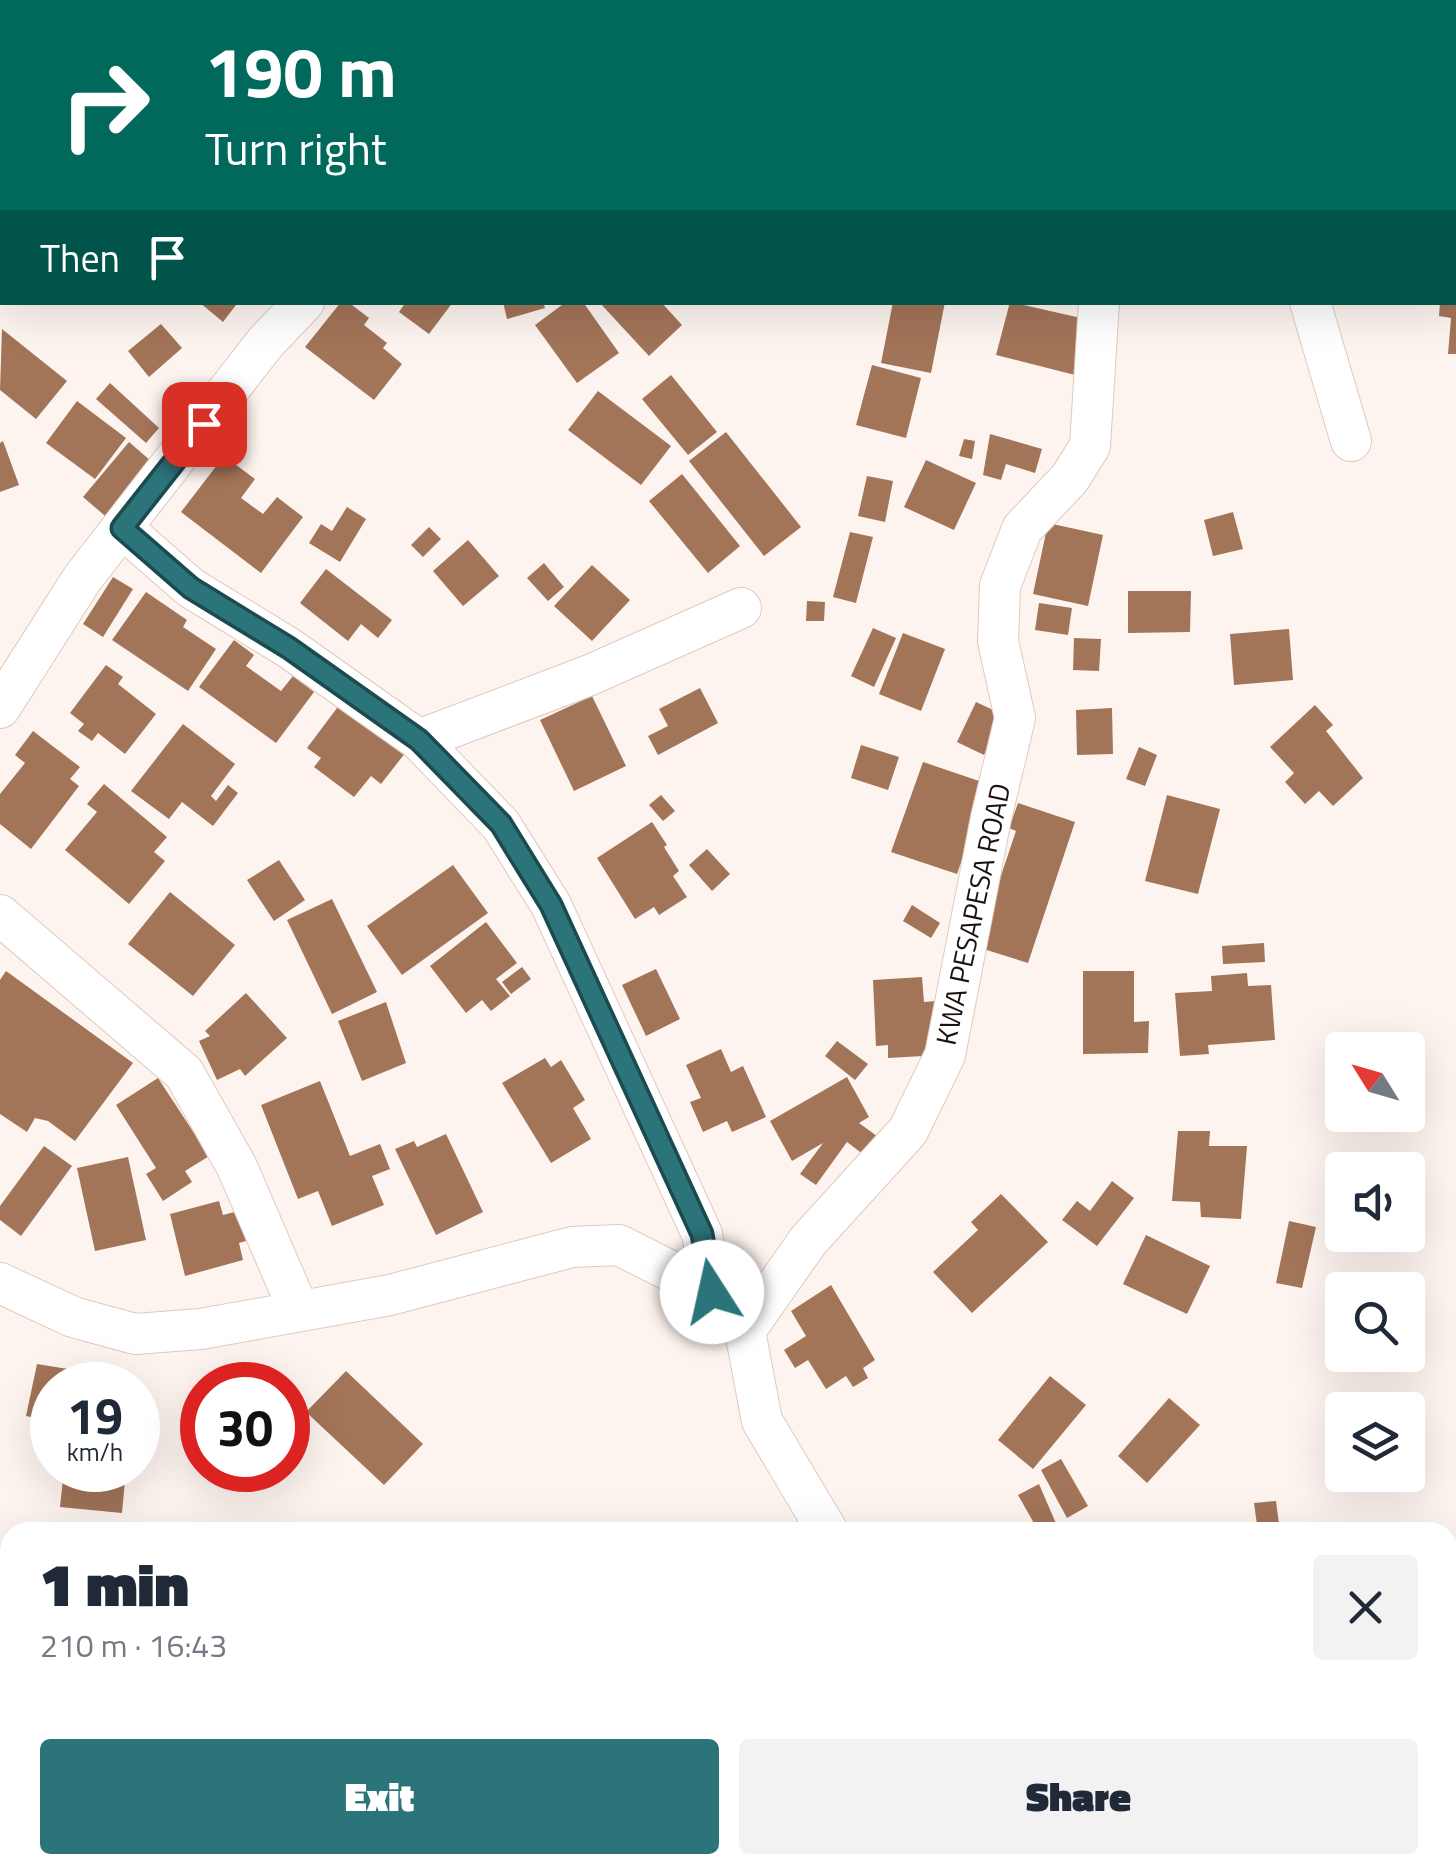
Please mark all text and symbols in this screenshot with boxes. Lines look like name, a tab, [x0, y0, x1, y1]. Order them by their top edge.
text: 190 m	[205, 18, 397, 124]
icon: right	[40, 40, 170, 170]
text: Turn right	[205, 114, 387, 182]
text: Then	[40, 229, 120, 287]
icon: arrive	[140, 230, 195, 285]
pin	[162, 382, 247, 467]
icon: arrive	[177, 397, 232, 452]
street label: KWA PESAPESA ROAD	[924, 779, 1021, 1049]
north arrow	[1325, 1032, 1425, 1132]
map controls	[1325, 1032, 1425, 1492]
button: sound	[1325, 1152, 1425, 1252]
position arrow	[660, 1240, 764, 1344]
button: search	[1325, 1272, 1425, 1372]
speed limit sign: 30	[180, 1362, 310, 1492]
text: 19	[67, 1377, 123, 1453]
button: layers	[1325, 1392, 1425, 1492]
text: km/h	[67, 1433, 123, 1471]
text: 1 min	[40, 1538, 189, 1629]
button: close	[1313, 1555, 1418, 1660]
text: 210 m · 16:43	[40, 1621, 227, 1669]
button: Exit	[40, 1739, 719, 1854]
button: Share	[739, 1739, 1418, 1854]

